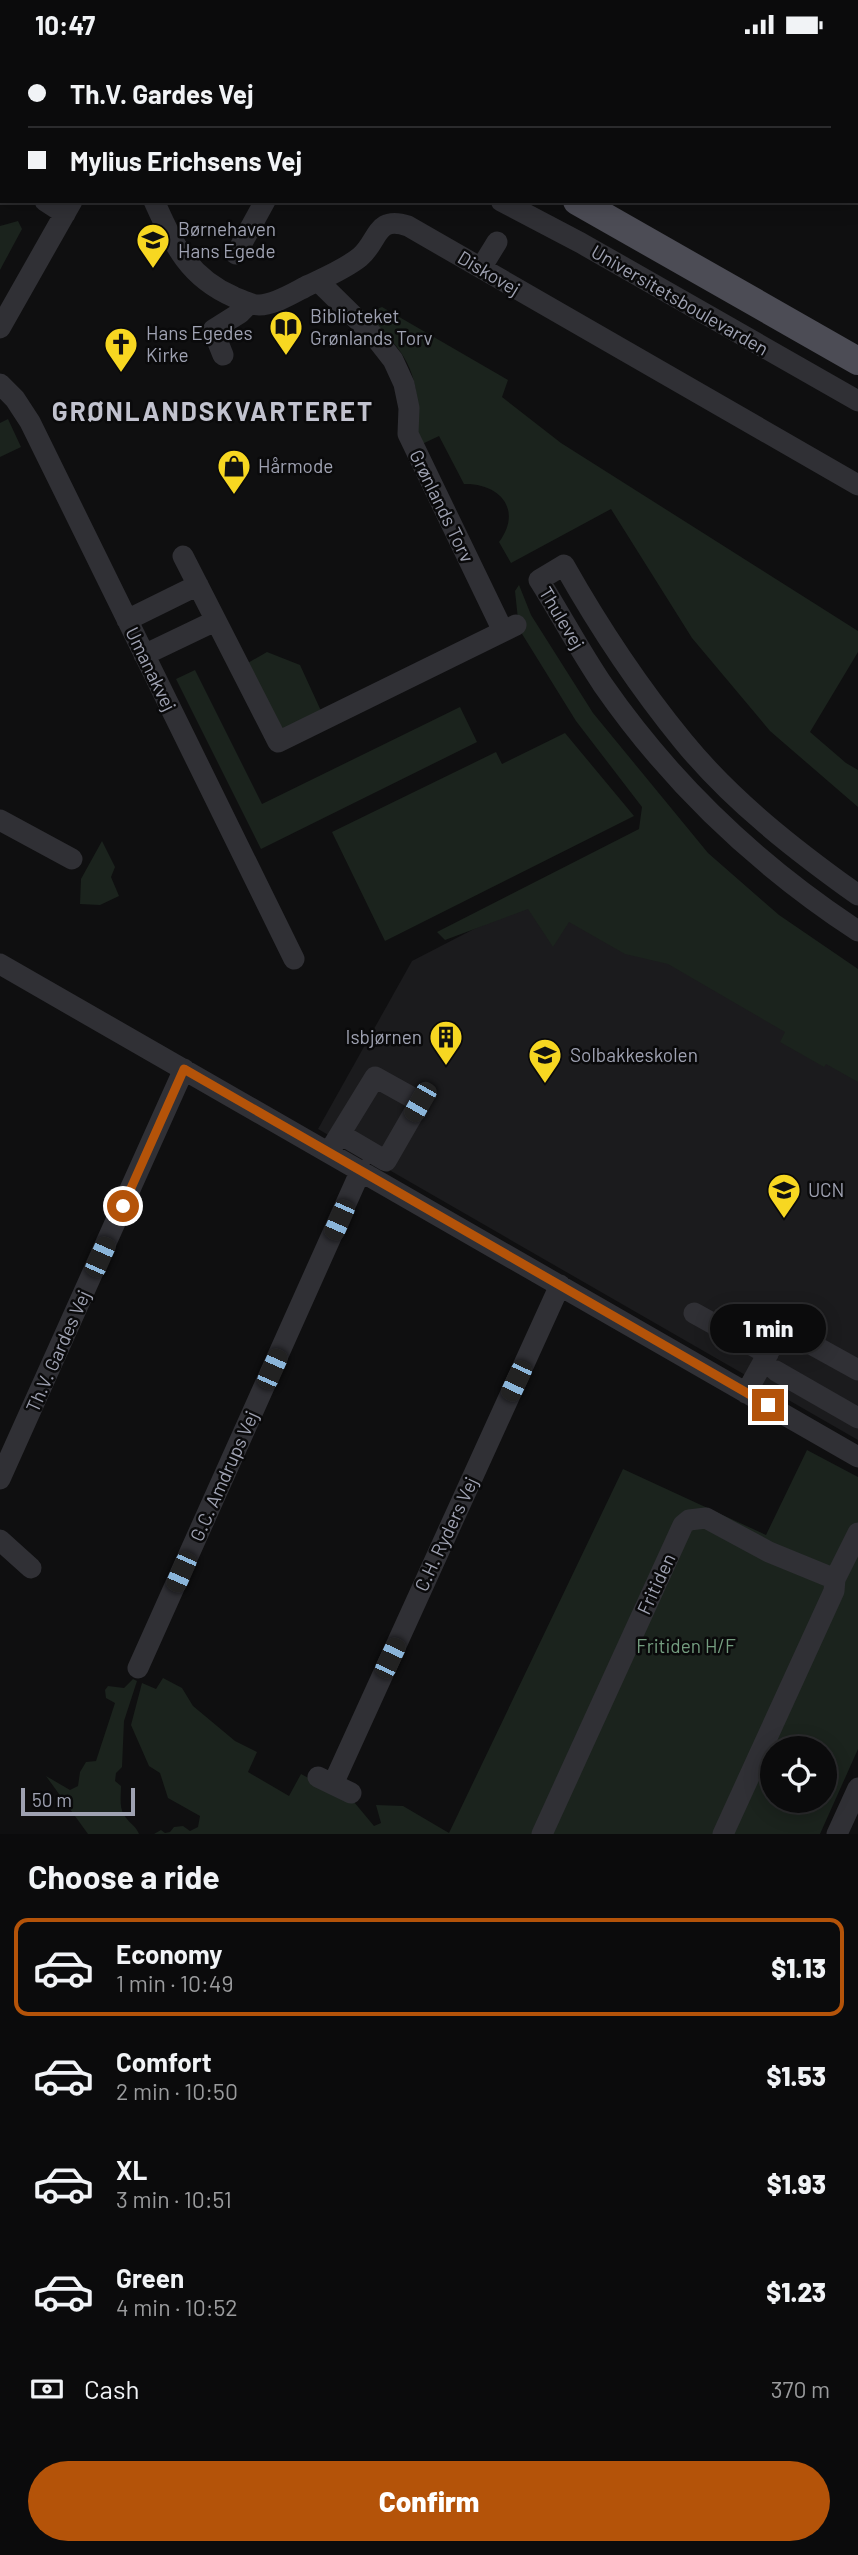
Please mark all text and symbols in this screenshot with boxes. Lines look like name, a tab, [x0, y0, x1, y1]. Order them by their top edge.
text: 10:47	[35, 9, 95, 40]
text: Th.V. Gardes Vej	[70, 78, 254, 109]
text: Mylius Erichsens Vej	[70, 145, 302, 176]
place label: Børnehaven Hans Egede	[178, 217, 276, 262]
school or university icon: Børnehaven Hans Egede	[134, 221, 172, 270]
street label: Universitetsboulevarden	[588, 239, 773, 360]
street label: Diskovej	[454, 245, 524, 300]
place label: Biblioteket Grønlands Torv	[310, 304, 433, 349]
library icon: Biblioteket Grønlands Torv	[267, 308, 305, 357]
place label: Hans Egedes Kirke	[146, 321, 253, 366]
church icon: Hans Egedes Kirke	[102, 325, 140, 374]
district label: GRØNLANDSKVARTERET	[52, 395, 374, 426]
street label: Grønlands Torv	[405, 446, 480, 566]
shop icon: Hårmode	[215, 447, 253, 496]
place label: Hårmode	[258, 454, 333, 477]
street label: Thulevej	[535, 582, 590, 653]
street label: Umanakvej	[121, 623, 182, 715]
building icon: Isbjørnen	[427, 1018, 465, 1067]
place label: Isbjørnen	[345, 1025, 422, 1048]
school or university icon: Solbakkeskolen	[526, 1036, 564, 1085]
place label: Solbakkeskolen	[570, 1043, 698, 1066]
car	[401, 1079, 440, 1125]
school or university icon: UCN	[765, 1171, 803, 1220]
place label: UCN	[808, 1178, 844, 1201]
route start	[107, 1190, 139, 1222]
car	[321, 1197, 358, 1243]
car	[82, 1234, 119, 1280]
street label: Th.V. Gardes Vej	[20, 1286, 95, 1415]
callout: 1 min	[710, 1303, 826, 1353]
text: 1 min	[743, 1314, 793, 1342]
car	[254, 1346, 291, 1392]
car	[498, 1358, 535, 1404]
route end	[752, 1389, 784, 1421]
street label: G.C. Amdrups Vej	[184, 1407, 263, 1545]
street label: C.H. Ryders Vej	[409, 1473, 482, 1595]
car	[163, 1549, 200, 1595]
street label: Fritiden	[631, 1550, 680, 1618]
park label: Fritiden H/F	[636, 1634, 736, 1657]
car	[372, 1635, 409, 1681]
map controls	[760, 1736, 837, 1813]
button: locate	[760, 1736, 837, 1813]
scale bar	[21, 1785, 135, 1817]
text: 50 m	[32, 1788, 72, 1811]
text: Choose a ride	[28, 1857, 220, 1895]
icon: car	[32, 1936, 95, 1999]
text: Economy	[116, 1938, 222, 1969]
text: $1.13	[771, 1952, 826, 1983]
text: 1 min · 10:49	[116, 1969, 233, 1997]
icon: car	[32, 2044, 95, 2107]
text: Comfort	[116, 2046, 212, 2077]
text: $1.53	[766, 2060, 826, 2091]
text: 2 min · 10:50	[116, 2077, 238, 2105]
icon: car	[32, 2152, 95, 2215]
text: XL	[116, 2154, 147, 2185]
text: $1.93	[767, 2168, 826, 2199]
text: 3 min · 10:51	[116, 2185, 232, 2213]
icon: car	[32, 2260, 95, 2323]
text: Green	[116, 2262, 184, 2293]
text: $1.23	[766, 2276, 826, 2307]
text: 4 min · 10:52	[116, 2293, 238, 2321]
icon: cash	[28, 2370, 66, 2408]
text: Cash	[84, 2373, 139, 2404]
text: 370 m	[771, 2375, 830, 2403]
button: Confirm	[28, 2461, 830, 2541]

